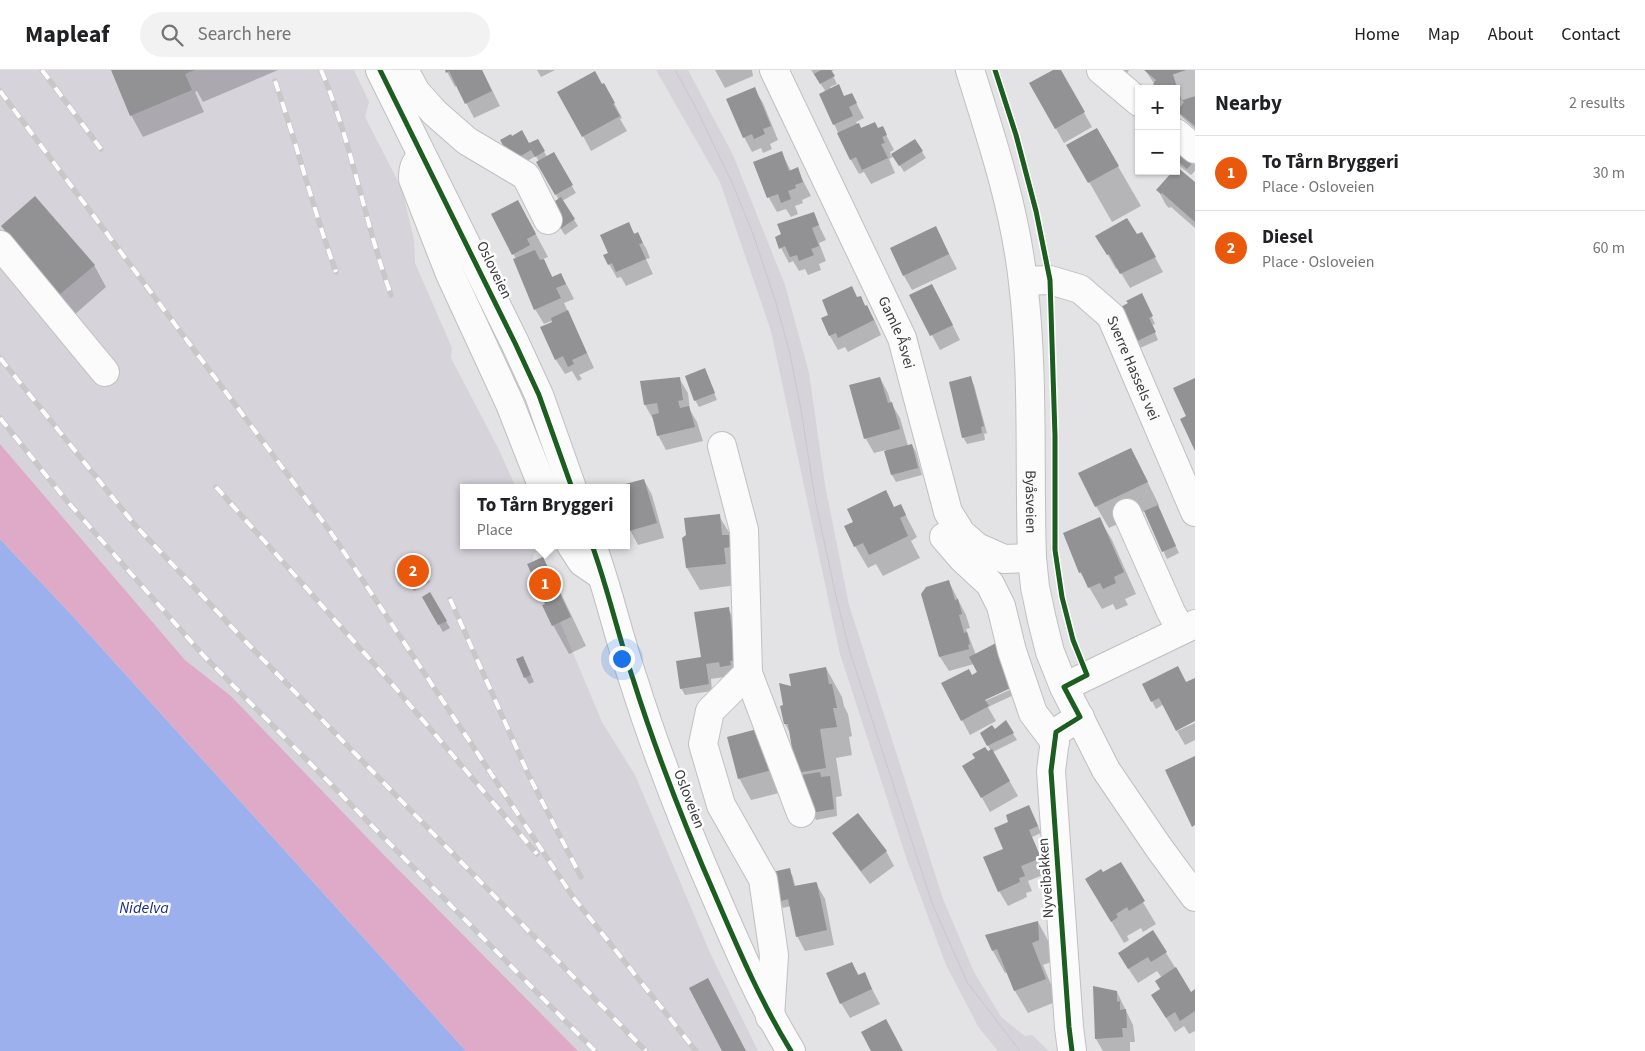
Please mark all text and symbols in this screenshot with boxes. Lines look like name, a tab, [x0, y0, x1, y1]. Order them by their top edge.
search box	[140, 12, 490, 57]
text: Mapleaf	[25, 17, 110, 52]
icon: search	[158, 21, 186, 49]
text: Search here	[198, 21, 291, 48]
text: Home	[1354, 22, 1400, 47]
text: Map	[1428, 22, 1460, 47]
text: About	[1488, 22, 1533, 47]
text: Contact	[1561, 22, 1620, 47]
map controls	[1135, 85, 1180, 175]
button: +	[1135, 85, 1180, 130]
text: Nearby	[1215, 88, 1282, 118]
text: 2 results	[1569, 92, 1625, 114]
button: −	[1135, 130, 1180, 175]
text: To Tårn Bryggeri	[1262, 149, 1399, 176]
text: 1	[1227, 162, 1235, 184]
text: 30 m	[1593, 162, 1625, 184]
text: Place · Osloveien	[1262, 176, 1374, 198]
text: Diesel	[1262, 224, 1313, 251]
text: 2	[1227, 237, 1235, 259]
text: 60 m	[1593, 237, 1625, 259]
street label: Osloveien	[471, 238, 517, 302]
text: Place · Osloveien	[1262, 251, 1374, 273]
street label: Gamle Åsvei	[873, 293, 920, 371]
street label: Sverre Hassels vei	[1102, 312, 1165, 424]
street label: Byåsveien	[1020, 470, 1042, 534]
popup	[460, 484, 630, 549]
text: To Tårn Bryggeri	[477, 492, 613, 519]
text: Place	[477, 519, 513, 541]
pin: 2	[397, 552, 429, 590]
pin: 1	[529, 565, 561, 603]
your location	[609, 646, 635, 672]
street label: Osloveien	[668, 766, 710, 832]
street label: Nyveibakken	[1033, 837, 1059, 919]
water label: Nidelva	[119, 897, 169, 919]

